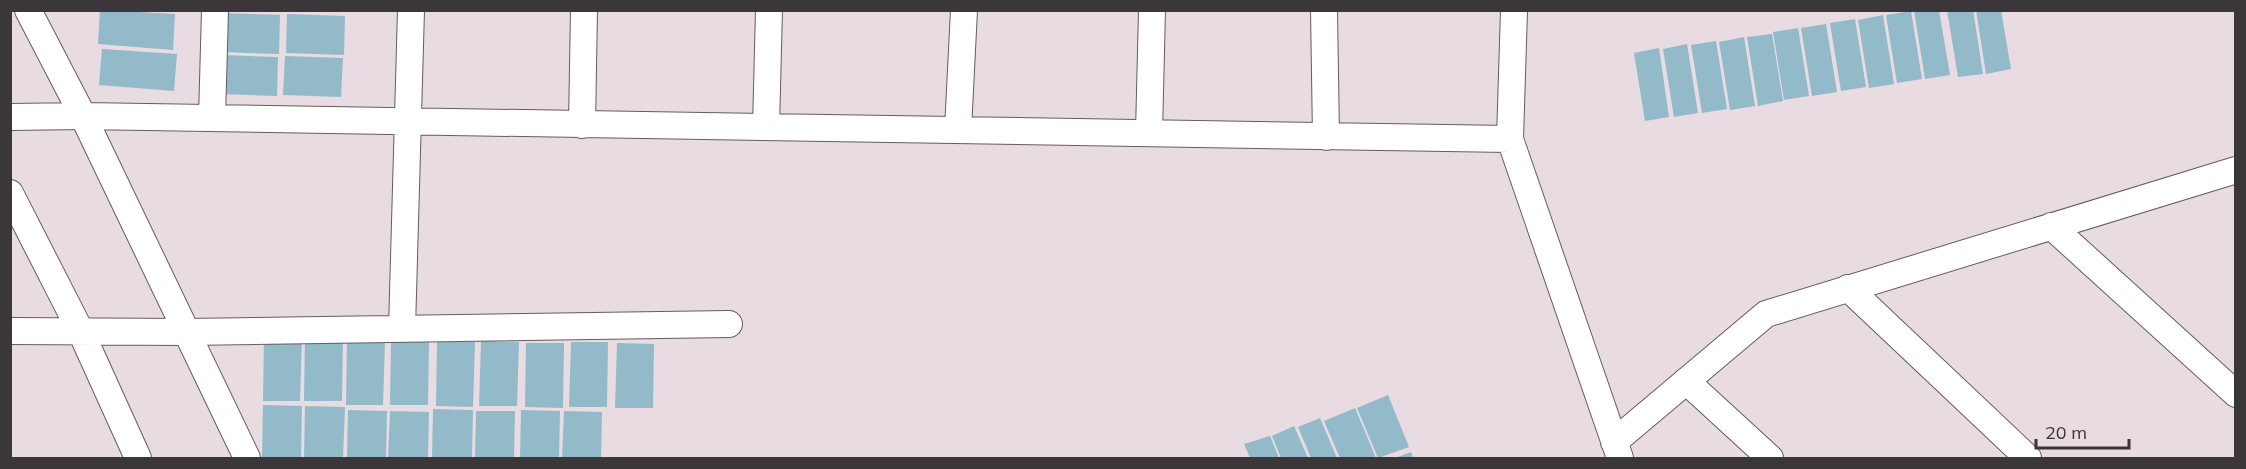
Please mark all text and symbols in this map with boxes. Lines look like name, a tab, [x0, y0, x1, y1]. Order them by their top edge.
scale bar	[2036, 412, 2129, 450]
text: 20 m	[2045, 421, 2087, 444]

